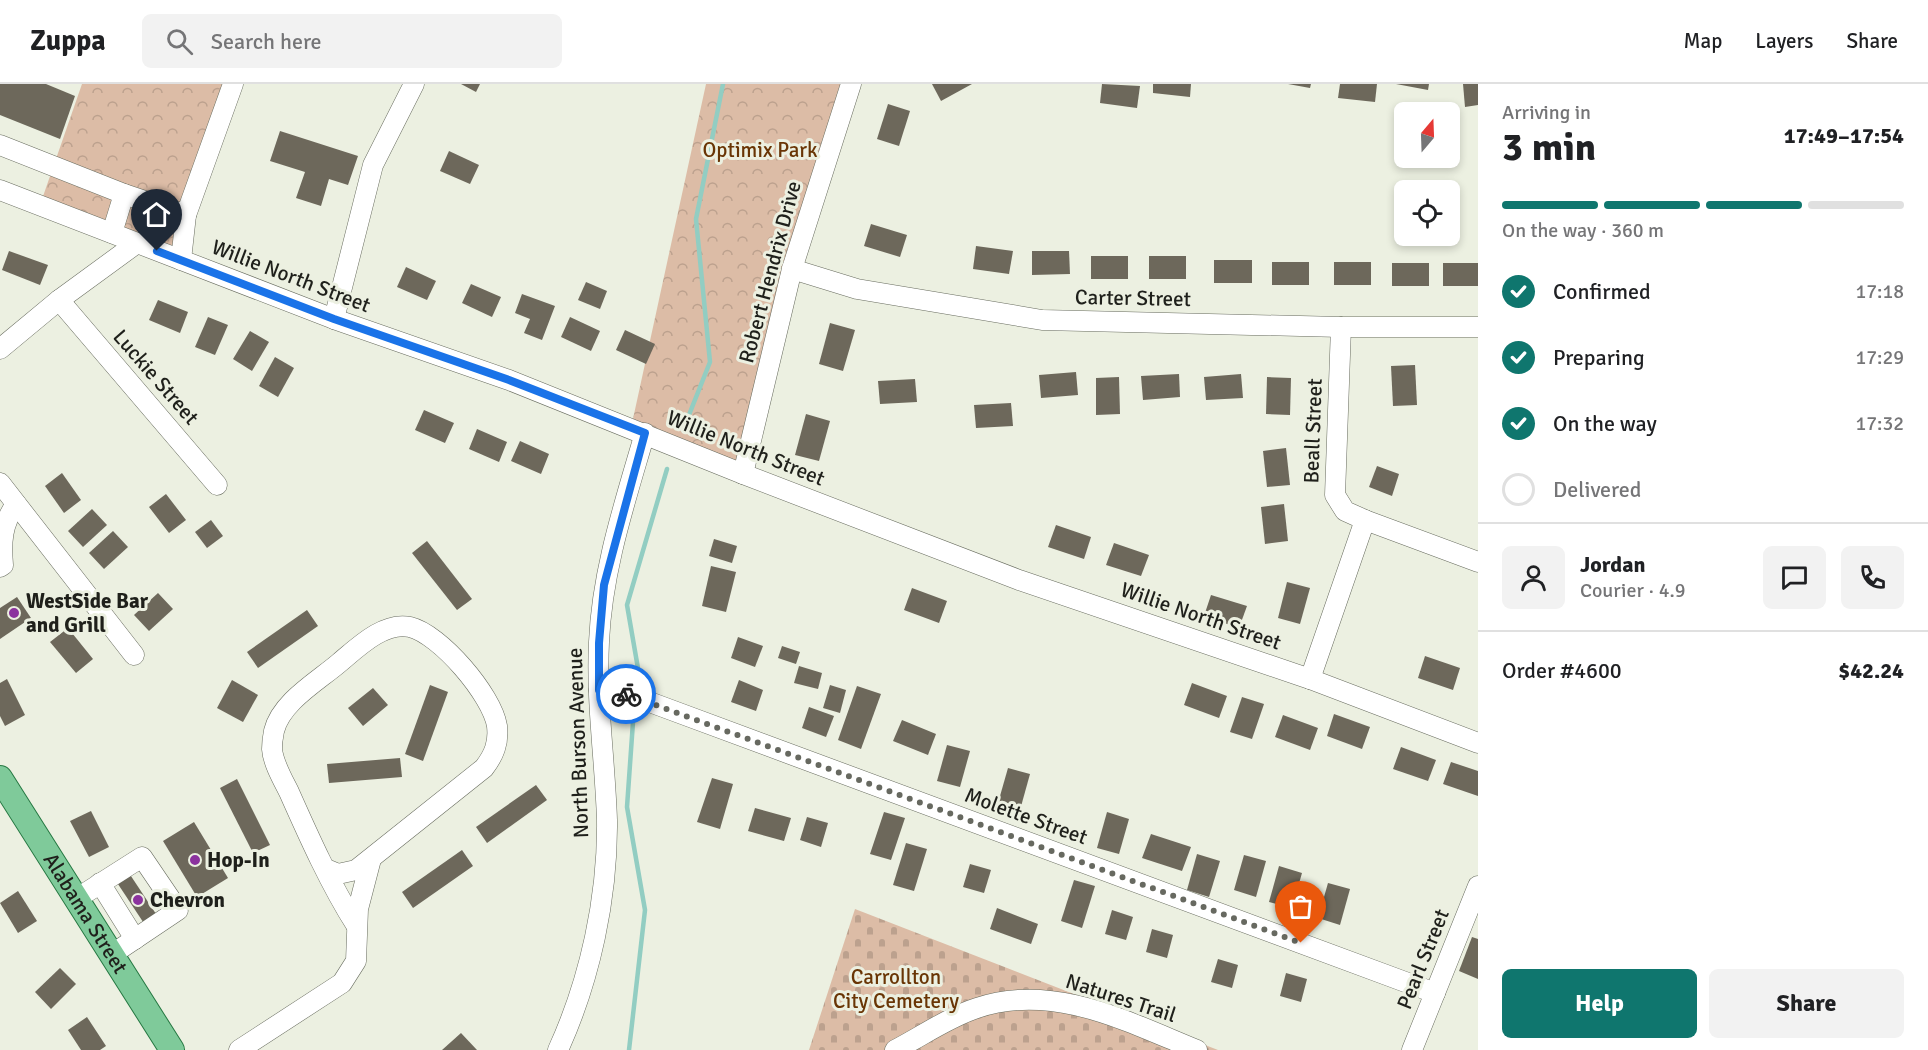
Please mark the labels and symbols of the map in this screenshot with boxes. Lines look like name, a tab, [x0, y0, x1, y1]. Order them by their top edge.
north arrow	[1394, 102, 1460, 168]
park label: Optimix Park	[702, 137, 818, 163]
street label: Robert Hendrix Drive	[733, 178, 807, 366]
pin	[131, 189, 182, 251]
street label: Willie North Street	[208, 234, 374, 318]
street label: Carter Street	[1075, 284, 1191, 312]
street label: Luckie Street	[108, 324, 204, 430]
street label: Beall Street	[1298, 378, 1328, 484]
street label: Willie North Street	[663, 405, 829, 491]
street label: Willie North Street	[1117, 576, 1285, 656]
place label: WestSide Bar and Grill	[26, 588, 149, 638]
marker: WestSide Bar and Grill	[7, 606, 21, 620]
street label: North Burson Avenue	[562, 647, 594, 839]
courier	[596, 664, 656, 724]
street label: Molette Street	[961, 782, 1091, 850]
place label: Hop-In	[207, 847, 270, 873]
street label: Alabama Street	[38, 848, 133, 979]
marker: Hop-In	[188, 853, 202, 867]
pin	[1275, 881, 1326, 943]
place label: Chevron	[150, 887, 225, 913]
marker: Chevron	[131, 893, 145, 907]
street label: Pearl Street	[1391, 905, 1455, 1013]
park label: Carrollton City Cemetery	[833, 964, 959, 1014]
street label: Natures Trail	[1062, 968, 1180, 1028]

